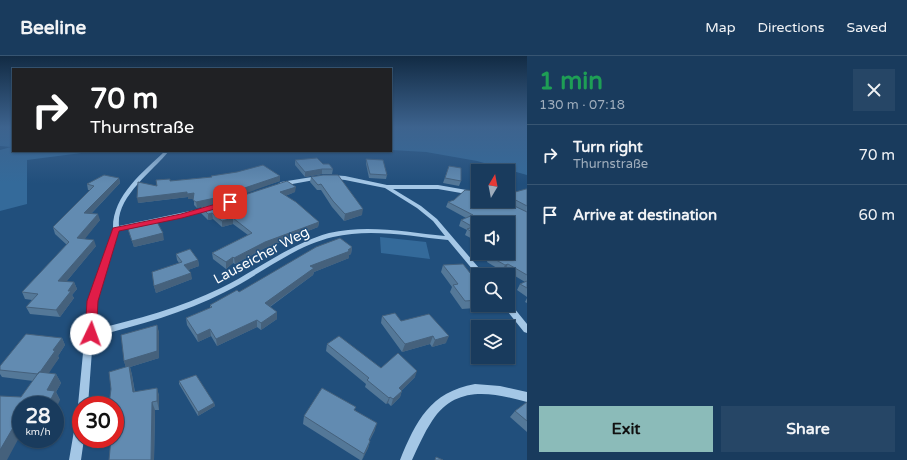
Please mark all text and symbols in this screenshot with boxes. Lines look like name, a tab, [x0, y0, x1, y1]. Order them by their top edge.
text: Beeline	[20, 17, 86, 39]
text: Map	[705, 19, 736, 36]
text: Directions	[758, 19, 825, 36]
text: Saved	[847, 19, 887, 36]
text: 1 min	[539, 67, 603, 96]
button: close	[853, 69, 895, 111]
text: 70 m	[90, 82, 158, 116]
icon: right	[24, 84, 76, 136]
text: 130 m · 07:18	[539, 97, 625, 113]
text: Thurnstraße	[90, 116, 194, 138]
text: Turn right	[573, 138, 643, 156]
icon: right	[539, 144, 561, 166]
text: 70 m	[858, 146, 895, 164]
text: Thurnstraße	[573, 156, 648, 172]
north arrow	[471, 164, 515, 208]
map controls	[471, 164, 515, 364]
pin	[213, 185, 247, 219]
icon: arrive	[219, 191, 241, 213]
icon: arrive	[539, 204, 561, 226]
text: Arrive at destination	[573, 206, 717, 224]
text: 60 m	[858, 206, 895, 224]
button: sound	[471, 216, 515, 260]
street label: Lauseicher Weg	[211, 223, 312, 288]
button: search	[471, 268, 515, 312]
position arrow	[70, 313, 112, 355]
button: layers	[471, 320, 515, 364]
speed limit sign: 30	[72, 396, 124, 448]
text: 28	[25, 405, 51, 429]
button: Exit	[539, 406, 713, 452]
button: Share	[721, 406, 895, 452]
text: km/h	[25, 426, 51, 438]

